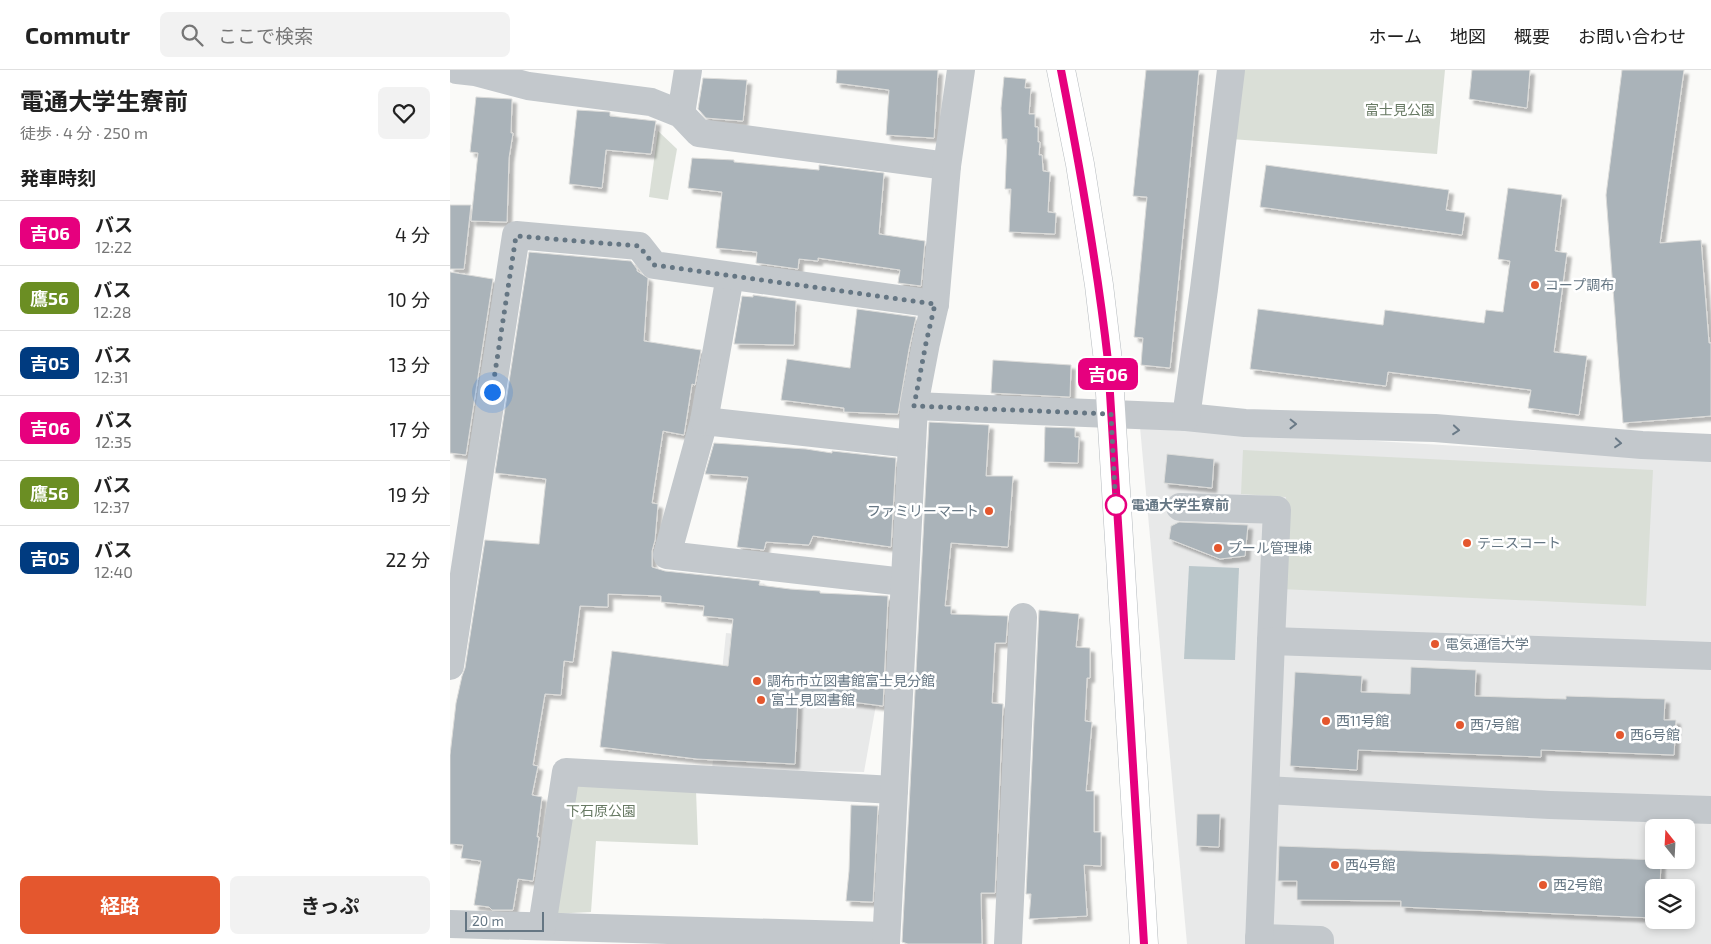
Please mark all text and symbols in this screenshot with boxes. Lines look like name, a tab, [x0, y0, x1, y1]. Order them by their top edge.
search box	[160, 12, 510, 57]
text: Commutr	[25, 20, 130, 49]
icon: search	[178, 21, 206, 49]
text: ここで検索	[218, 24, 313, 47]
text: ホーム	[1369, 25, 1422, 47]
text: 地図	[1450, 25, 1486, 47]
text: 概要	[1514, 25, 1550, 47]
text: お問い合わせ	[1578, 25, 1686, 47]
text: 電通大学生寮前	[20, 86, 188, 115]
button: heart	[378, 87, 430, 139]
park label: 富士見公園	[1365, 101, 1435, 118]
text: 徒歩 · 4 分 · 250 m	[20, 123, 148, 142]
text: 発車時刻	[20, 166, 96, 189]
text: バス	[95, 213, 133, 236]
text: 吉06	[30, 222, 70, 244]
text: 4 分	[395, 223, 430, 246]
text: 12:22	[95, 237, 132, 256]
place label: コープ調布	[1545, 276, 1614, 293]
text: バス	[94, 278, 132, 301]
marker: コープ調布	[1529, 279, 1541, 291]
text: 鷹56	[30, 287, 69, 309]
text: 10 分	[388, 288, 430, 311]
text: 12:28	[94, 302, 131, 321]
text: バス	[94, 343, 132, 366]
text: 吉05	[30, 352, 69, 374]
text: 13 分	[389, 353, 430, 376]
line badge: 吉06	[1079, 358, 1137, 390]
text: 吉06	[1088, 363, 1128, 385]
text: 12:31	[94, 367, 129, 386]
your location	[480, 380, 505, 405]
text: バス	[95, 408, 133, 431]
text: 吉06	[30, 417, 70, 439]
text: 17 分	[389, 418, 430, 441]
one-way arrow	[1290, 419, 1298, 430]
one-way arrow	[1452, 424, 1460, 435]
text: 12:35	[95, 432, 132, 451]
one-way arrow	[1614, 437, 1622, 448]
text: バス	[94, 473, 132, 496]
text: 鷹56	[30, 482, 69, 504]
text: 19 分	[388, 483, 430, 506]
marker: 電通大学生寮前	[1105, 494, 1127, 516]
place label: 電通大学生寮前	[1131, 496, 1229, 513]
text: 12:37	[94, 497, 130, 516]
place label: ファミリーマート	[867, 502, 979, 519]
marker: ファミリーマート	[983, 505, 995, 517]
place label: テニスコート	[1477, 534, 1561, 551]
marker: テニスコート	[1461, 537, 1473, 549]
text: バス	[94, 538, 132, 561]
place label: プール管理棟	[1228, 539, 1312, 556]
marker: プール管理棟	[1212, 542, 1224, 554]
text: 吉05	[30, 547, 69, 569]
text: 22 分	[385, 548, 430, 571]
text: 12:40	[94, 562, 133, 581]
place label: 電気通信大学	[1445, 635, 1529, 652]
marker: 電気通信大学	[1429, 638, 1441, 650]
place label: 調布市立図書館富士見分館	[767, 672, 935, 689]
marker: 調布市立図書館富士見分館	[751, 675, 763, 687]
place label: 富士見図書館	[771, 691, 855, 708]
marker: 富士見図書館	[755, 694, 767, 706]
place label: 西11号館	[1336, 712, 1389, 729]
marker: 西11号館	[1320, 715, 1332, 727]
place label: 西7号館	[1470, 716, 1519, 733]
marker: 西7号館	[1454, 719, 1466, 731]
place label: 西6号館	[1630, 726, 1680, 743]
marker: 西6号館	[1614, 729, 1626, 741]
park label: 下石原公園	[566, 802, 636, 819]
north arrow	[1645, 819, 1695, 869]
map controls	[1645, 819, 1695, 929]
place label: 西4号館	[1345, 856, 1396, 873]
marker: 西4号館	[1329, 859, 1341, 871]
button: 経路	[20, 876, 220, 934]
button: きっぷ	[230, 876, 430, 934]
place label: 西2号館	[1553, 876, 1603, 893]
marker: 西2号館	[1537, 879, 1549, 891]
button: layers	[1645, 879, 1695, 929]
scale bar	[465, 909, 544, 932]
text: 20 m	[472, 912, 504, 929]

